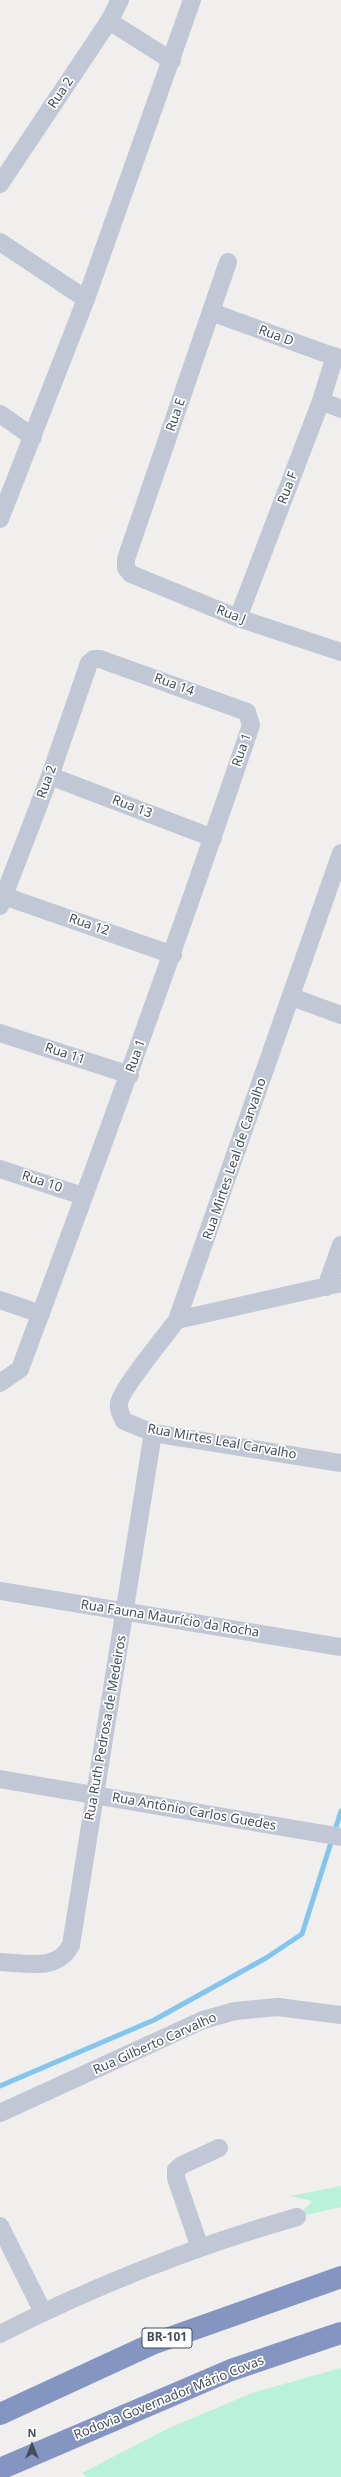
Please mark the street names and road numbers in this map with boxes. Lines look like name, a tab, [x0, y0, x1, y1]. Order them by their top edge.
street label: Rua 2	[45, 74, 77, 112]
street label: Rua D	[256, 322, 296, 350]
street label: Rua E	[163, 396, 189, 434]
street label: Rua F	[275, 470, 301, 506]
street label: Rua J	[214, 602, 248, 628]
street label: Rua 14	[152, 671, 196, 699]
street label: Rua 1	[229, 731, 255, 769]
street label: Rua 2	[34, 763, 60, 801]
street label: Rua 13	[110, 792, 154, 822]
street label: Rua 12	[67, 911, 111, 939]
street label: Rua 1	[123, 1037, 149, 1075]
street label: Rua 11	[43, 1040, 87, 1068]
street label: Rua Mirtes Leal de Carvalho	[200, 1076, 270, 1242]
street label: Rua 10	[20, 1168, 64, 1196]
street label: Rua Mirtes Leal Carvalho	[146, 1421, 298, 1463]
street label: Rua Fauna Maurício da Rocha	[80, 1597, 260, 1641]
street label: Rua Ruth Pedrosa de Medeiros	[82, 1634, 130, 1822]
street label: Rua Antônio Carlos Guedes	[111, 1790, 277, 1834]
street label: Rua Gilberto Carvalho	[91, 2010, 219, 2078]
road number: BR-101	[142, 2328, 192, 2348]
street label: Rodovia Governador Mário Covas	[72, 2353, 266, 2443]

